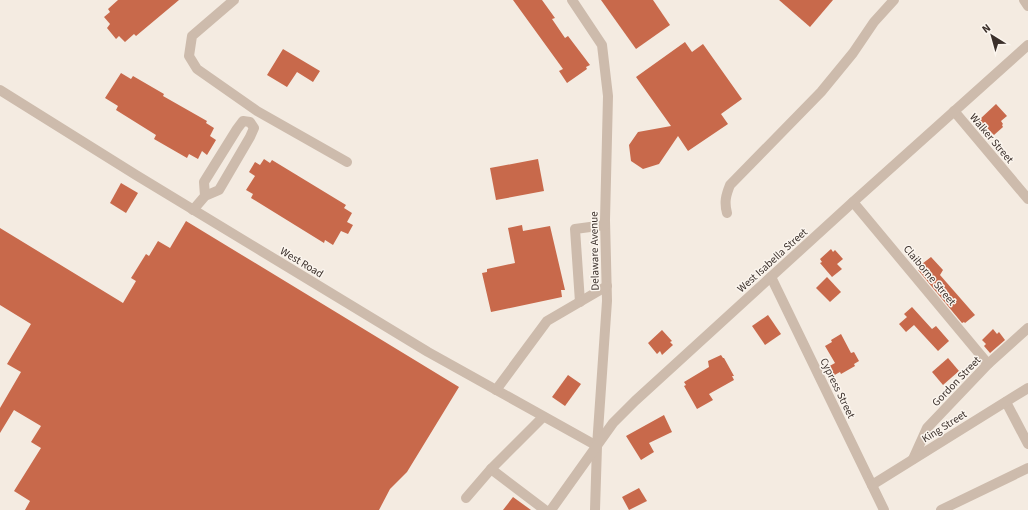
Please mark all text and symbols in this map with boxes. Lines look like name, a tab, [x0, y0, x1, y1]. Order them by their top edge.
north arrow	[972, 16, 1012, 56]
text: N	[979, 20, 994, 37]
street label: Walker Street	[966, 110, 1017, 167]
street label: Delaware Avenue	[586, 211, 603, 291]
street label: West Isabella Street	[734, 225, 811, 296]
street label: Claiborne Street	[900, 242, 959, 309]
street label: West Road	[277, 244, 326, 281]
street label: Gordon Street	[929, 353, 984, 410]
street label: Cypress Street	[816, 355, 859, 421]
street label: King Street	[919, 407, 970, 446]

